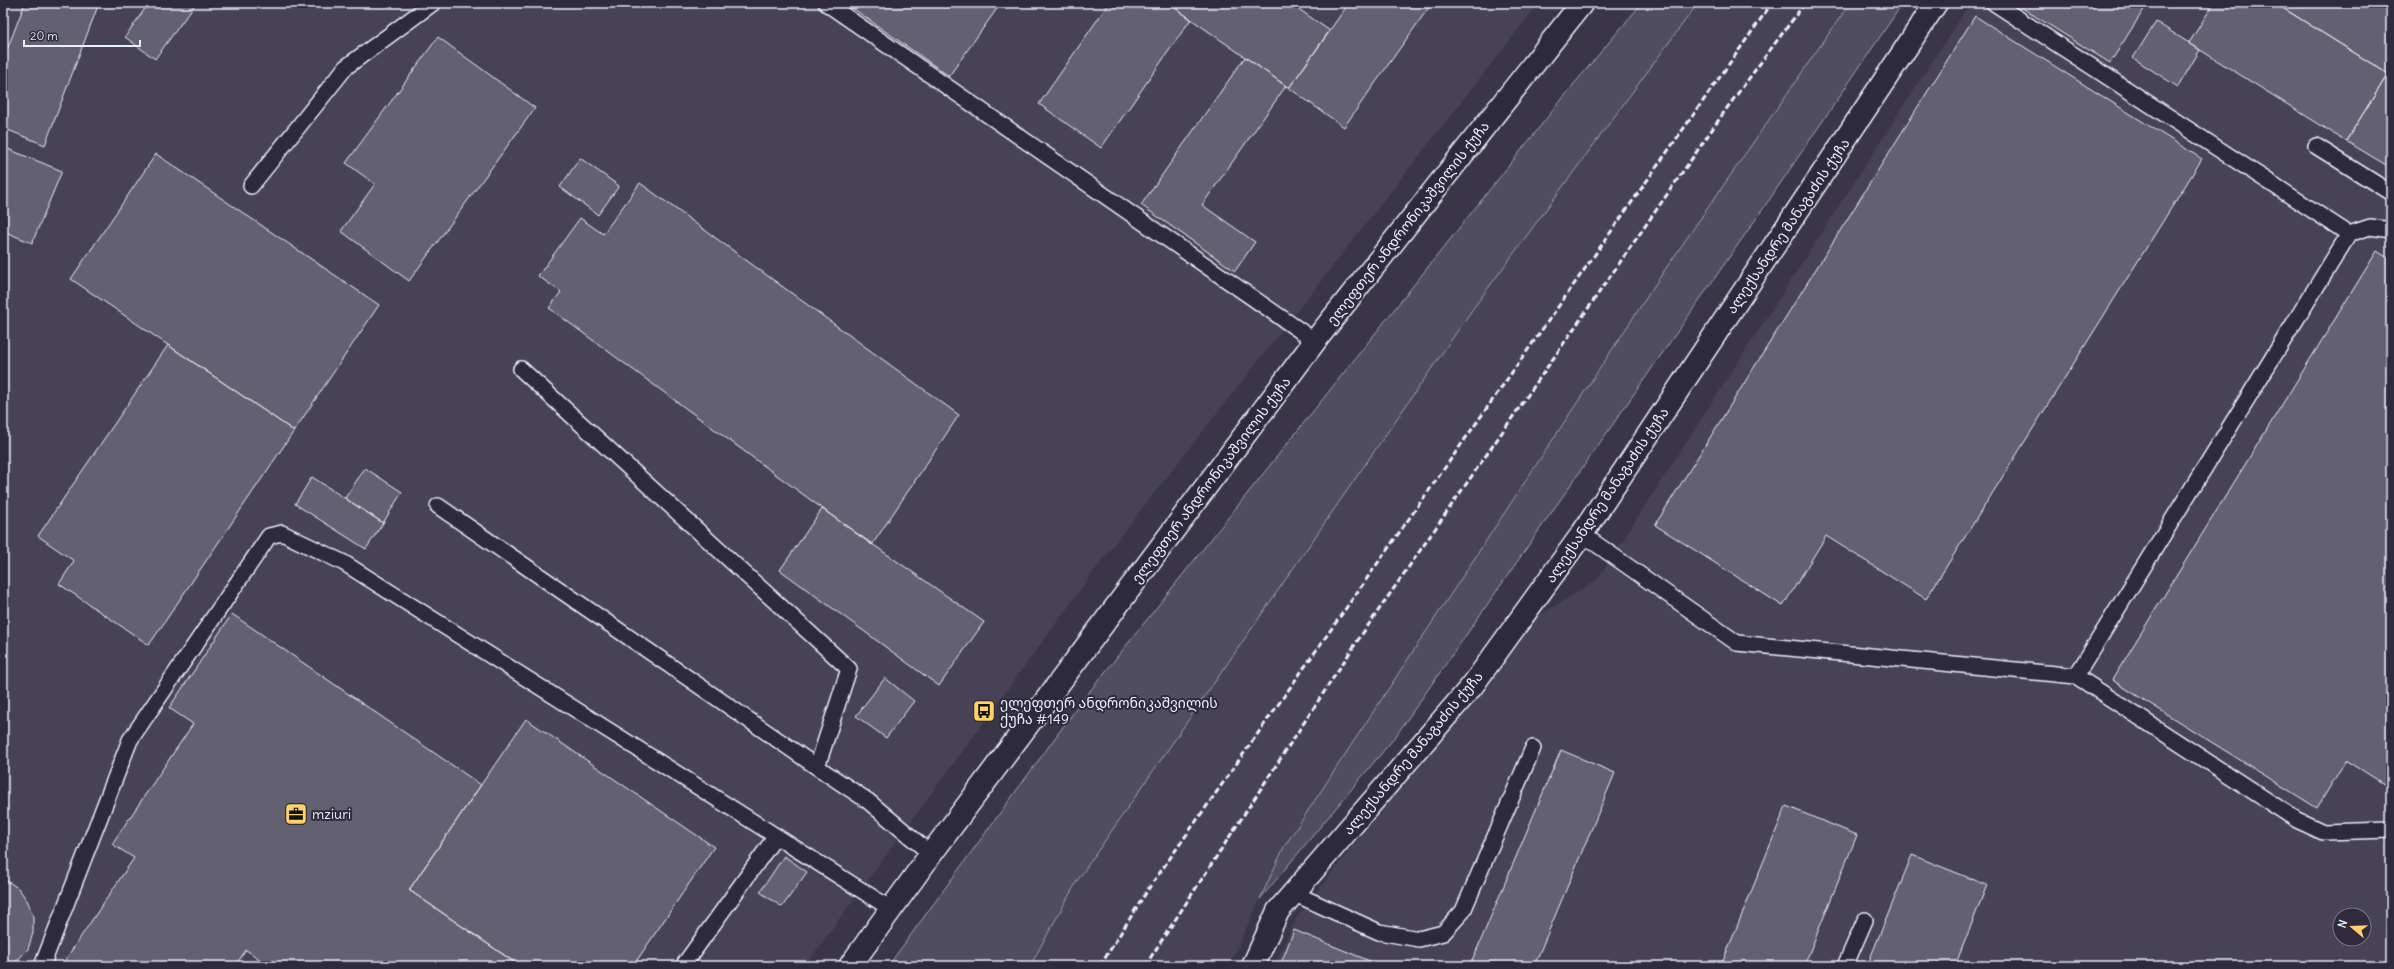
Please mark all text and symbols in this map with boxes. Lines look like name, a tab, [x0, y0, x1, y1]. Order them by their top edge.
scale bar	[24, 22, 140, 48]
text: 20 m	[30, 28, 58, 43]
street label: ელეფთერ ანდრონიკაშვილის ქუჩა	[1323, 118, 1493, 328]
street label: ალექსანდრე მანაგაძის ქუჩა	[1722, 135, 1854, 317]
street label: ელეფთერ ანდრონიკაშვილის ქუჩა	[1127, 373, 1295, 587]
street label: ალექსანდრე მანაგაძის ქუჩა	[1541, 404, 1673, 586]
street label: ალექსანდრე მანაგაძის ქუჩა	[1339, 668, 1487, 838]
place label: ელეფთერ ანდრონიკაშვილის ქუჩა #149	[1000, 694, 1218, 728]
bus stop icon: ელეფთერ ანდრონიკაშვილის ქუჩა #149	[971, 698, 997, 724]
office icon: mziuri	[283, 801, 309, 827]
place label: mziuri	[312, 805, 351, 823]
north arrow	[2332, 907, 2372, 947]
text: N	[2335, 918, 2350, 930]

